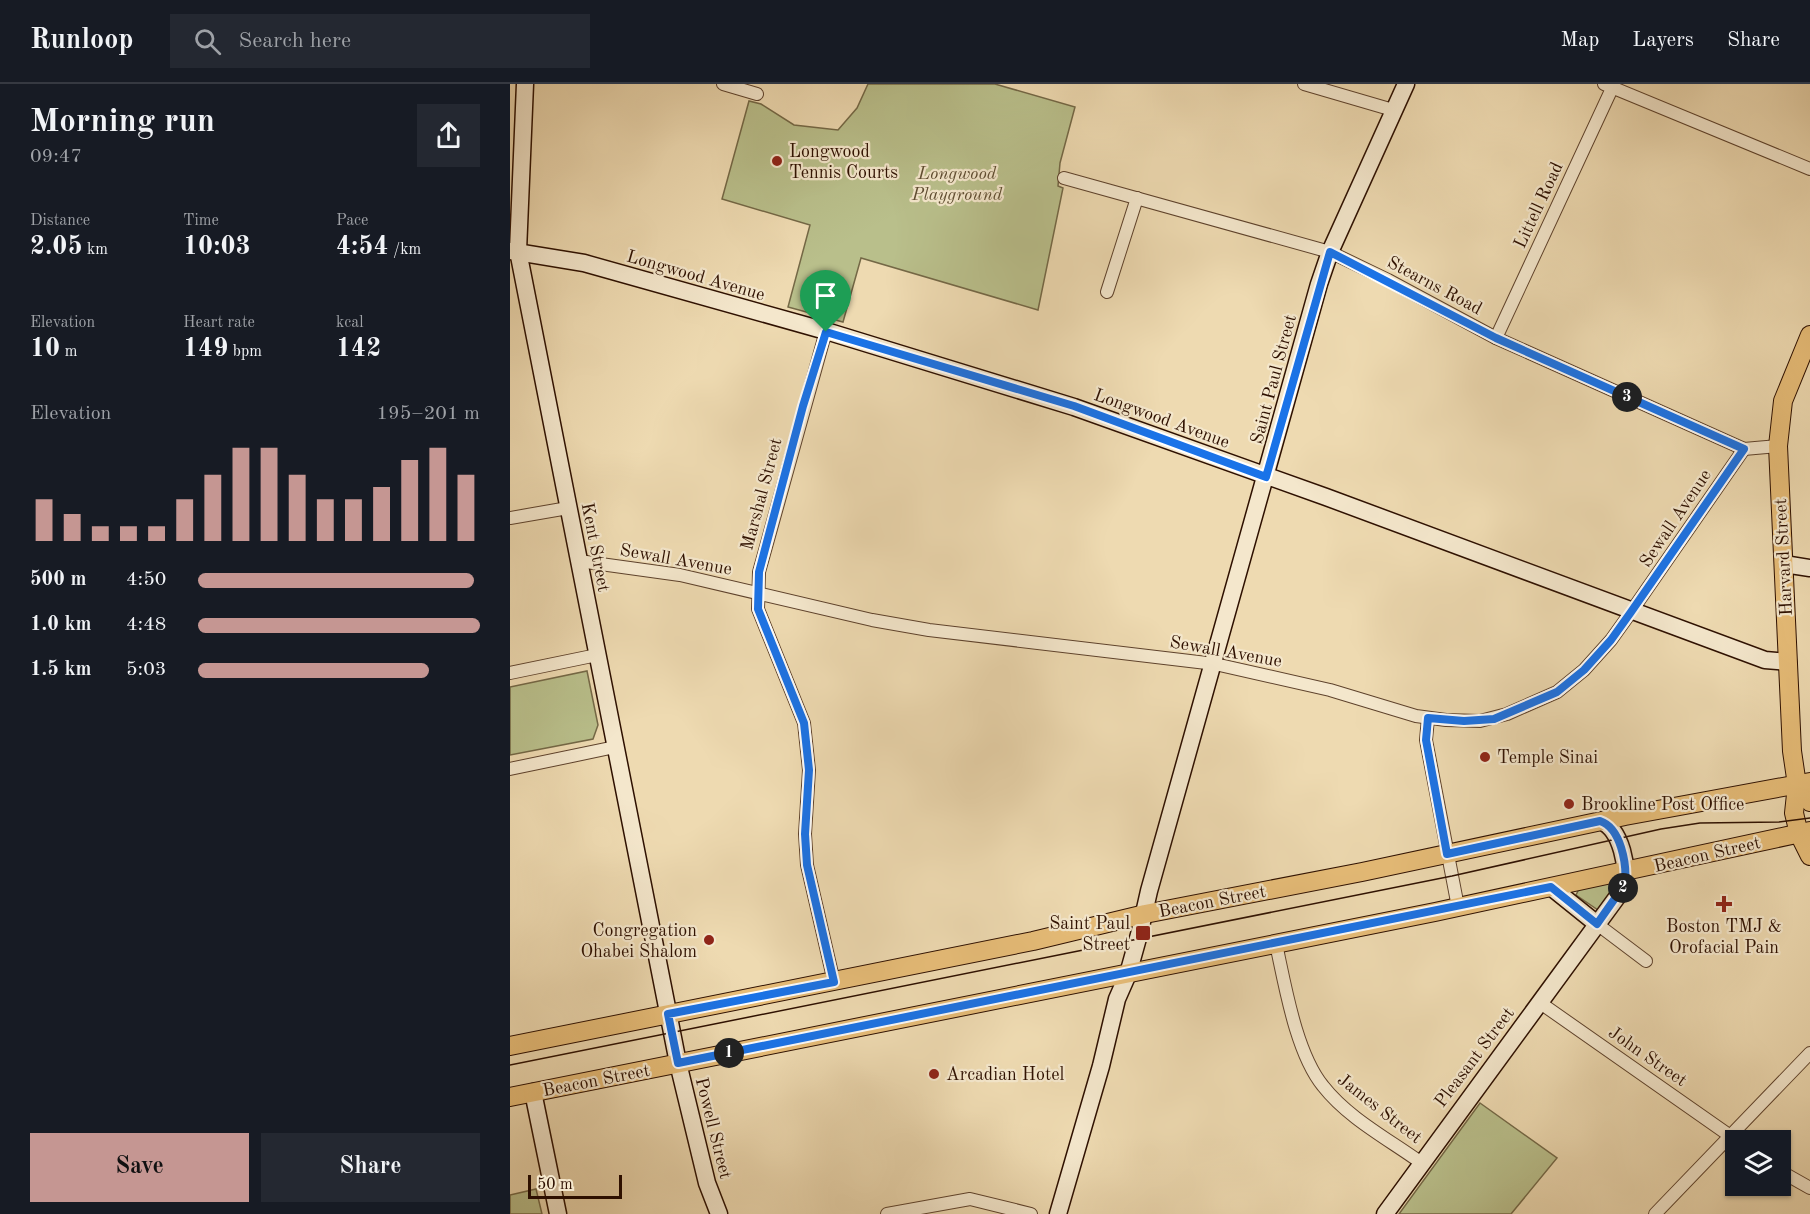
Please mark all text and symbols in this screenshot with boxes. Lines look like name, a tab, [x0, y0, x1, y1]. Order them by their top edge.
search box	[170, 14, 590, 68]
icon: search	[191, 25, 224, 58]
text: Runloop	[30, 27, 134, 55]
text: Search here	[239, 30, 351, 52]
text: Map	[1560, 30, 1599, 51]
text: Layers	[1632, 30, 1694, 51]
text: Share	[1727, 30, 1780, 51]
button: share	[417, 104, 480, 167]
text: Morning run	[30, 106, 215, 139]
place label: Longwood Tennis Courts	[789, 143, 898, 182]
text: 09:47	[30, 147, 82, 167]
marker: Longwood Tennis Courts	[770, 154, 784, 168]
street label: Littell Road	[1511, 160, 1567, 251]
park label: Longwood Playground	[911, 165, 1003, 204]
text: Distance	[30, 213, 90, 229]
text: Time	[183, 213, 219, 229]
text: Pace	[336, 213, 368, 229]
text: 2.05	[30, 234, 83, 260]
text: 10:03	[183, 234, 251, 260]
text: 4:54	[336, 234, 389, 260]
text: km	[83, 242, 108, 258]
text: /km	[389, 242, 421, 258]
street label: Longwood Avenue	[625, 248, 767, 304]
street label: Stearns Road	[1384, 253, 1485, 318]
pin	[800, 270, 851, 332]
icon: arrive	[809, 279, 842, 312]
street label: Saint Paul Street	[1248, 312, 1300, 446]
text: Elevation	[30, 315, 95, 331]
text: Heart rate	[183, 315, 255, 331]
text: kcal	[336, 315, 364, 331]
text: 10	[30, 336, 60, 362]
text: 149	[183, 336, 228, 362]
text: 142	[336, 336, 381, 362]
text: m	[60, 344, 77, 360]
text: bpm	[228, 344, 262, 360]
pin: 3	[1612, 382, 1642, 412]
street label: Longwood Avenue	[1091, 386, 1232, 452]
text: 3	[1622, 389, 1632, 405]
text: Elevation	[30, 404, 111, 424]
text: 195–201 m	[377, 404, 480, 424]
street label: Marshal Street	[738, 436, 786, 552]
street label: Sewall Avenue	[1637, 466, 1715, 571]
street label: Harvard Street	[1772, 498, 1796, 616]
street label: Kent Street	[578, 501, 613, 593]
street label: Sewall Avenue	[618, 541, 733, 579]
text: 500 m	[30, 570, 86, 590]
text: 4:50	[126, 570, 166, 590]
text: 1.0 km	[30, 615, 92, 635]
text: 4:48	[126, 615, 166, 635]
street label: Sewall Avenue	[1168, 633, 1283, 671]
text: 1.5 km	[30, 660, 92, 680]
text: 5:03	[126, 660, 166, 680]
place label: Temple Sinai	[1497, 749, 1598, 767]
marker: Temple Sinai	[1478, 750, 1492, 764]
place label: Brookline Post Office	[1581, 796, 1744, 814]
marker: Brookline Post Office	[1562, 797, 1576, 811]
street label: Beacon Street	[1652, 834, 1762, 876]
pin: 2	[1608, 873, 1638, 903]
text: 2	[1618, 880, 1628, 896]
street label: Beacon Street	[1157, 883, 1267, 921]
marker: Boston TMJ & Orofacial Pain	[1715, 895, 1733, 913]
place label: Saint Paul Street	[1049, 915, 1130, 954]
place label: Boston TMJ & Orofacial Pain	[1666, 918, 1782, 957]
place label: Congregation Ohabei Shalom	[580, 922, 697, 961]
marker: Saint Paul Street	[1134, 924, 1152, 942]
marker: Congregation Ohabei Shalom	[702, 933, 716, 947]
street label: Pleasant Street	[1432, 1004, 1518, 1111]
street label: John Street	[1605, 1023, 1690, 1090]
pin: 1	[714, 1038, 744, 1068]
text: 1	[724, 1045, 734, 1061]
street label: Beacon Street	[541, 1062, 651, 1100]
place label: Arcadian Hotel	[946, 1066, 1064, 1084]
marker: Arcadian Hotel	[927, 1067, 941, 1081]
street label: James Street	[1334, 1070, 1425, 1147]
street label: Powell Street	[692, 1076, 734, 1181]
map controls	[1725, 1130, 1791, 1196]
button: layers	[1725, 1130, 1791, 1196]
button: Save	[30, 1133, 249, 1202]
button: Share	[261, 1133, 480, 1202]
scale bar	[528, 1172, 622, 1200]
text: 50 m	[537, 1177, 573, 1193]

